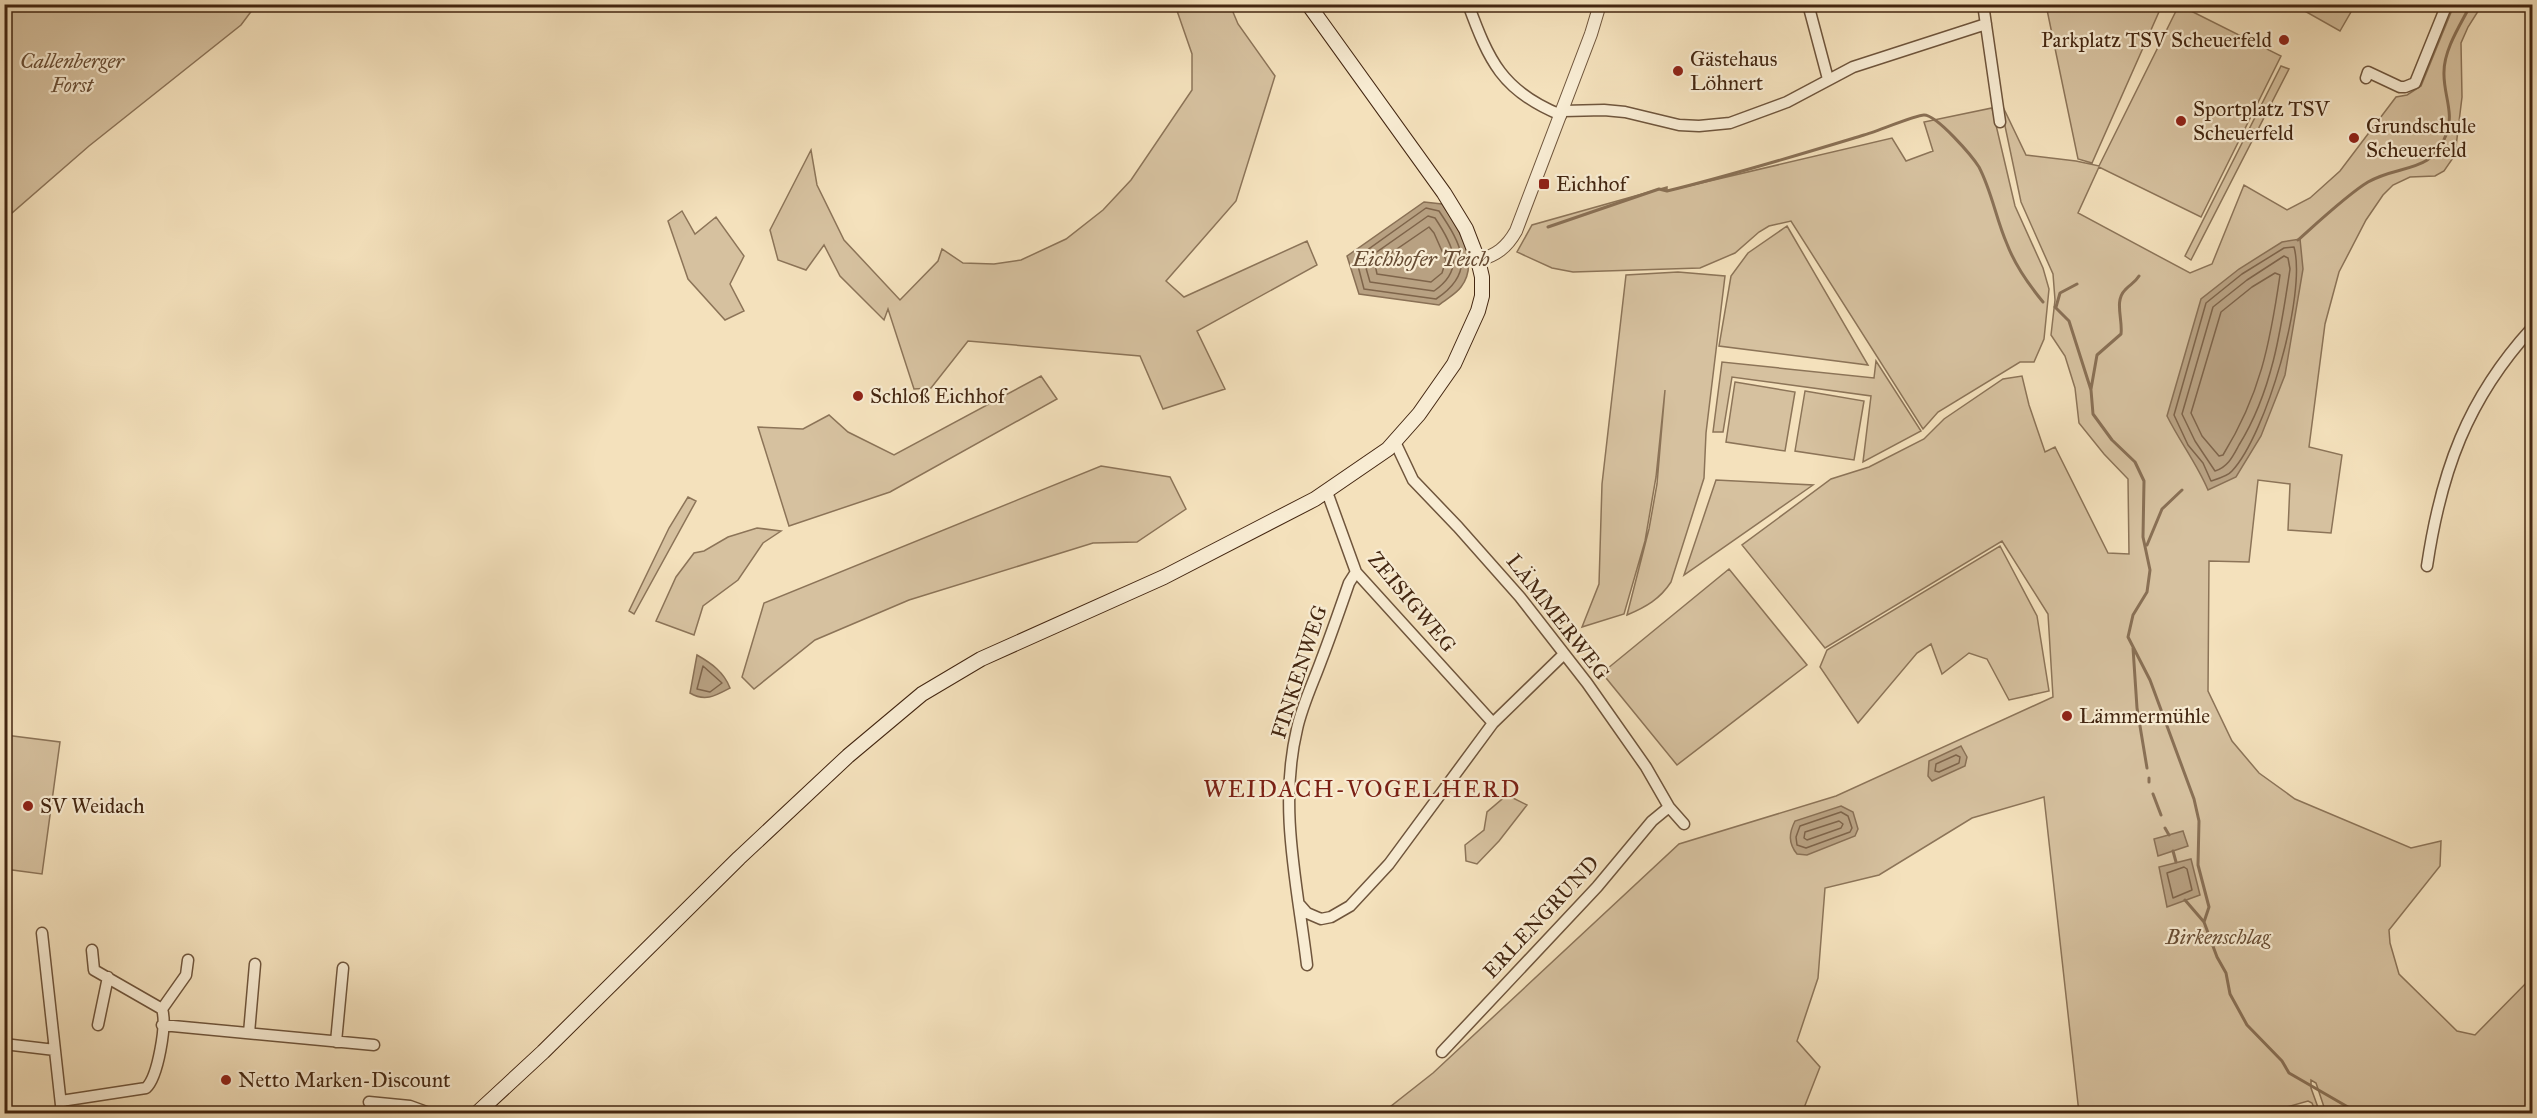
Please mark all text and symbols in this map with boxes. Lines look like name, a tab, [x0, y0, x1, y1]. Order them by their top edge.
place label: Parkplatz TSV Scheuerfeld	[2041, 27, 2272, 53]
marker: Parkplatz TSV Scheuerfeld	[2277, 33, 2291, 47]
place label: Gästehaus Löhnert	[1690, 46, 1777, 96]
park label: Callenberger Forst	[20, 48, 125, 98]
marker: Gästehaus Löhnert	[1671, 64, 1685, 78]
place label: Sportplatz TSV Scheuerfeld	[2193, 96, 2331, 146]
place label: Grundschule Scheuerfeld	[2366, 113, 2476, 163]
marker: Sportplatz TSV Scheuerfeld	[2174, 114, 2188, 128]
marker: Grundschule Scheuerfeld	[2347, 131, 2361, 145]
place label: Eichhof	[1556, 171, 1630, 197]
marker: Eichhof	[1537, 177, 1551, 191]
water label: Eichhofer Teich	[1351, 245, 1490, 272]
place label: Schloß Eichhof	[870, 383, 1008, 409]
marker: Schloß Eichhof	[851, 389, 865, 403]
street label: ZEISIGWEG	[1362, 546, 1462, 658]
street label: LÄMMERWEG	[1501, 549, 1615, 685]
street label: FINKENWEG	[1265, 602, 1333, 742]
place label: Lämmermühle	[2079, 703, 2210, 729]
marker: Lämmermühle	[2060, 709, 2074, 723]
district label: WEIDACH-VOGELHERD	[1203, 774, 1521, 804]
place label: SV Weidach	[40, 793, 145, 819]
marker: SV Weidach	[21, 799, 35, 813]
street label: ERLENGRUND	[1478, 850, 1604, 984]
park label: Birkenschlag	[2165, 924, 2271, 950]
place label: Netto Marken-Discount	[238, 1067, 451, 1093]
marker: Netto Marken-Discount	[219, 1073, 233, 1087]

